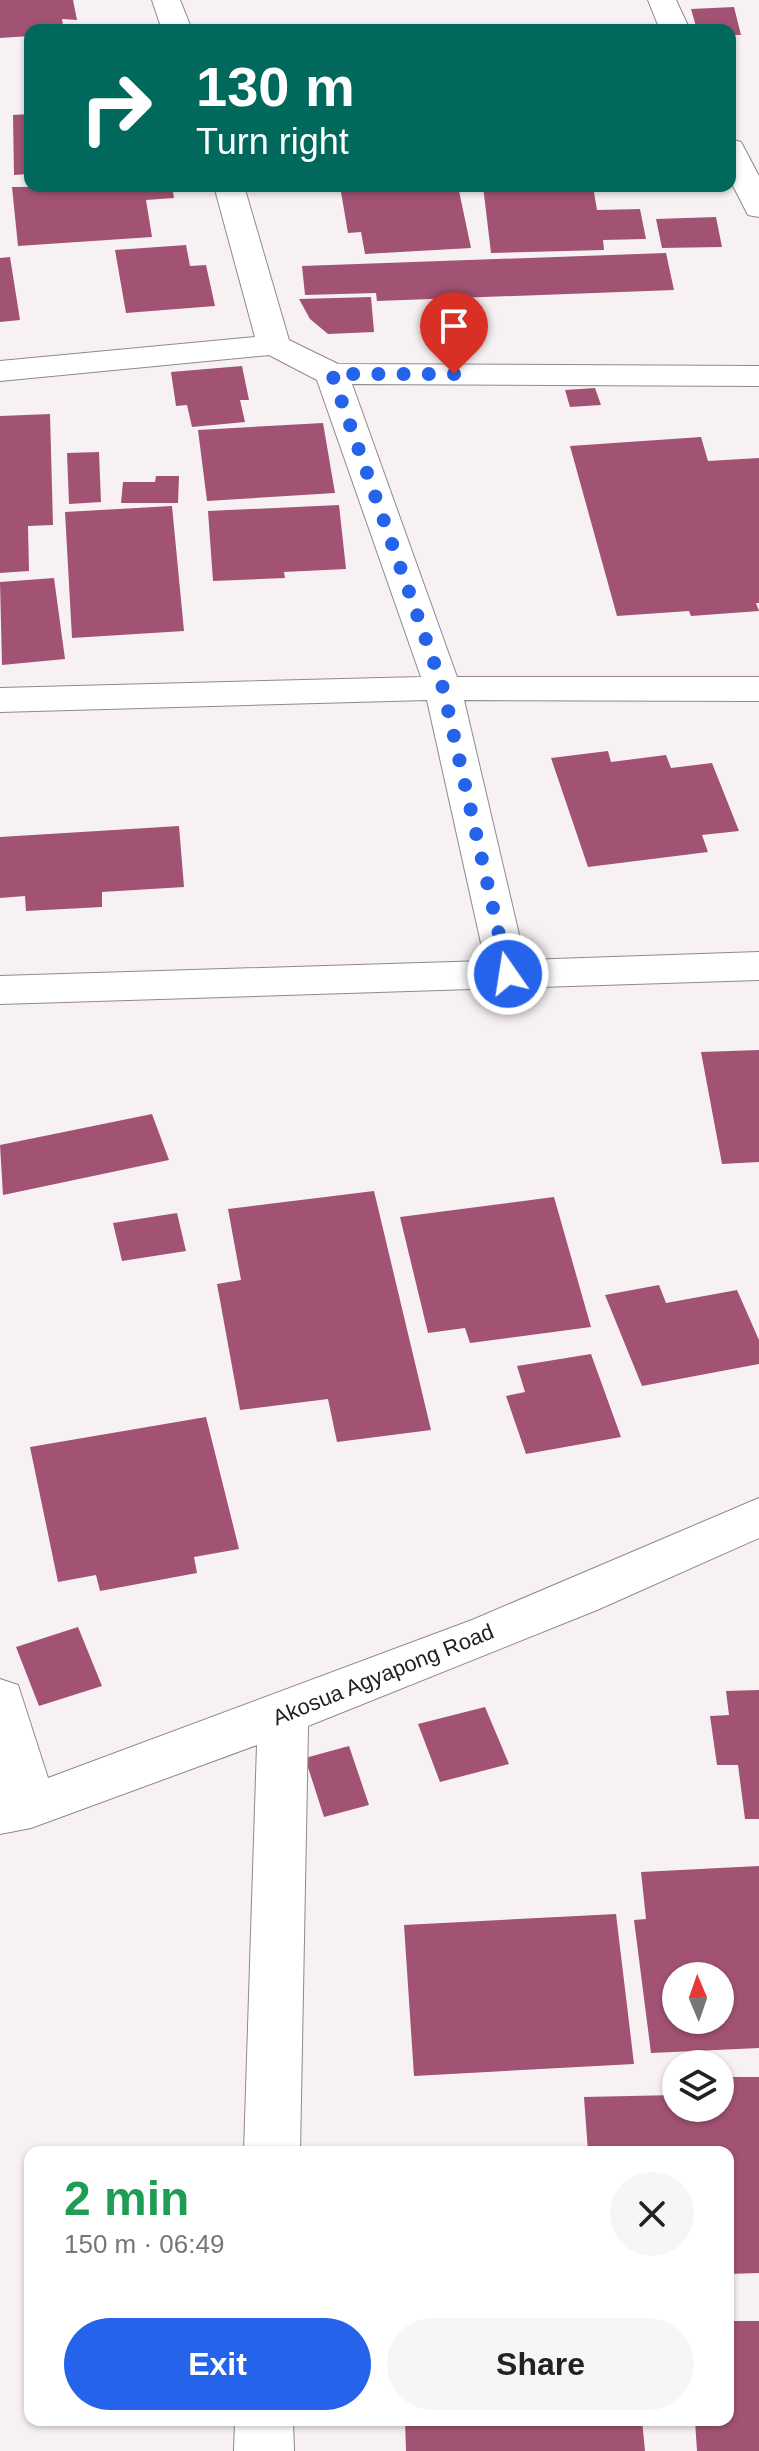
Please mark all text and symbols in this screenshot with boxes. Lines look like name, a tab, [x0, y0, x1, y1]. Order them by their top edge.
text: 130 m	[196, 55, 355, 118]
icon: right	[64, 56, 168, 160]
text: Turn right	[196, 121, 349, 162]
pin	[420, 292, 488, 374]
icon: arrive	[432, 304, 476, 348]
position arrow	[466, 932, 550, 1016]
street label: Akosua Agyapong Road	[269, 1619, 497, 1730]
north arrow	[662, 1962, 734, 2034]
map controls	[662, 1962, 734, 2122]
button: layers	[662, 2050, 734, 2122]
text: 2 min	[64, 2172, 189, 2225]
button: close	[610, 2172, 694, 2256]
text: 150 m · 06:49	[64, 2229, 224, 2259]
button: Exit	[64, 2318, 371, 2410]
button: Share	[387, 2318, 694, 2410]

